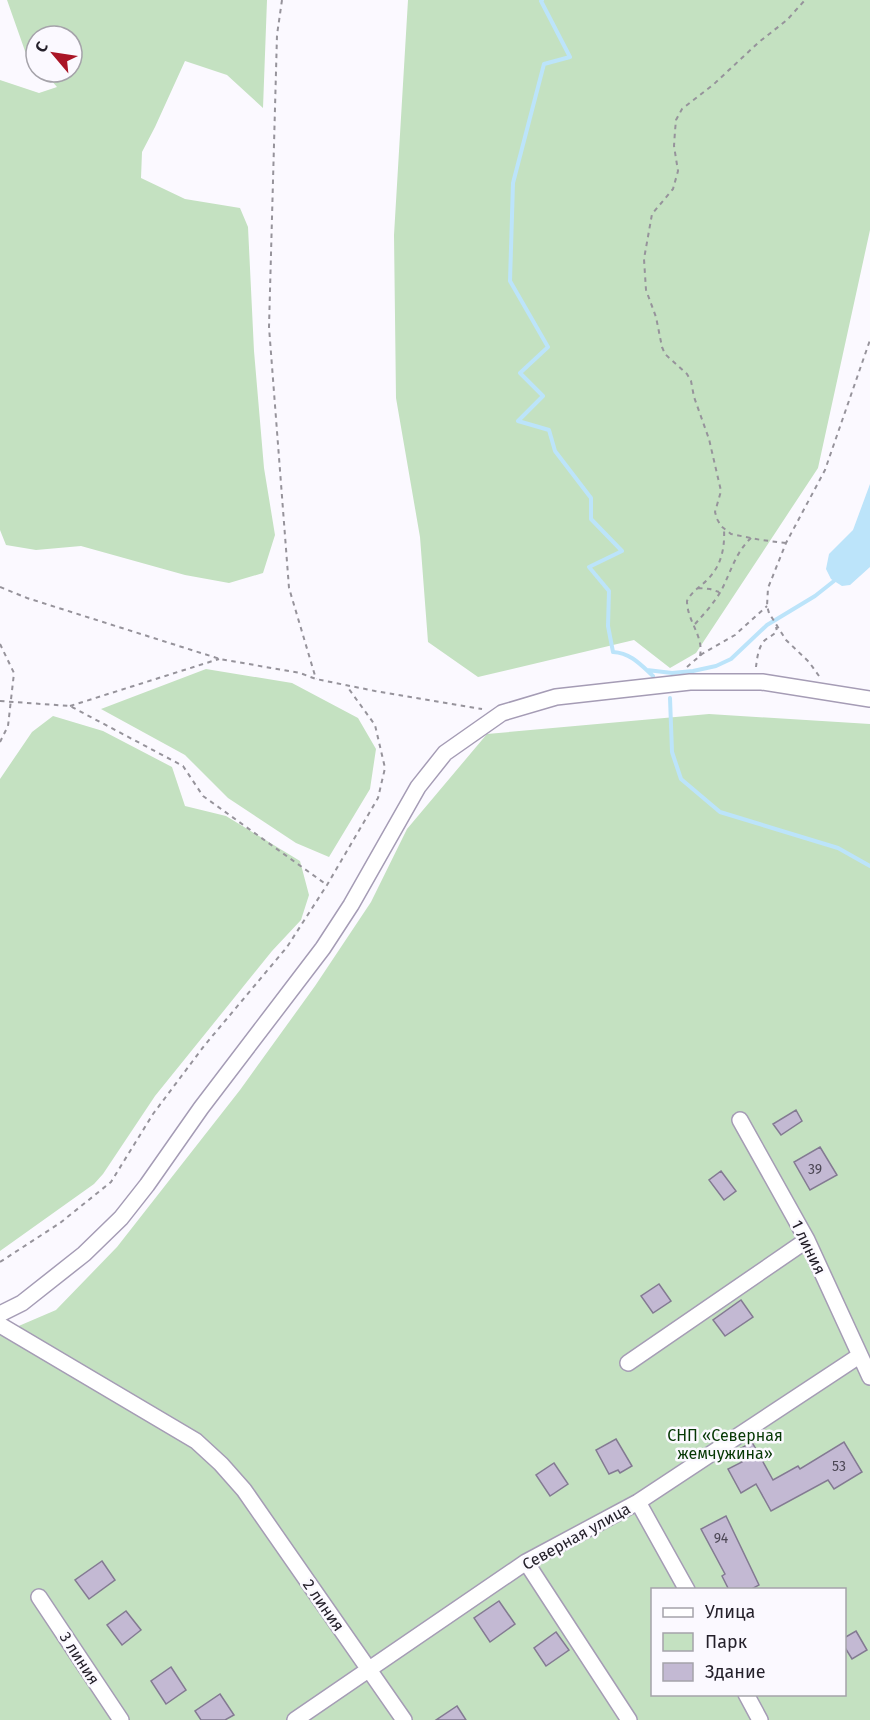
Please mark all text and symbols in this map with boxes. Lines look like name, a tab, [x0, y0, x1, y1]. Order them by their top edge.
north arrow	[24, 24, 84, 84]
text: С	[31, 38, 52, 56]
house number: 39	[808, 1161, 822, 1178]
street label: 1 линия	[787, 1217, 830, 1277]
park label: СНП «Северная жемчужина»	[667, 1426, 783, 1463]
house number: 53	[832, 1458, 846, 1475]
street label: Северная улица	[519, 1499, 633, 1574]
house number: 94	[714, 1530, 729, 1547]
street label: 2 линия	[299, 1576, 348, 1635]
legend	[651, 1588, 846, 1696]
text: Улица	[705, 1601, 755, 1623]
street label: 3 линия	[56, 1628, 104, 1688]
text: Парк	[705, 1631, 748, 1653]
text: Здание	[705, 1661, 766, 1683]

